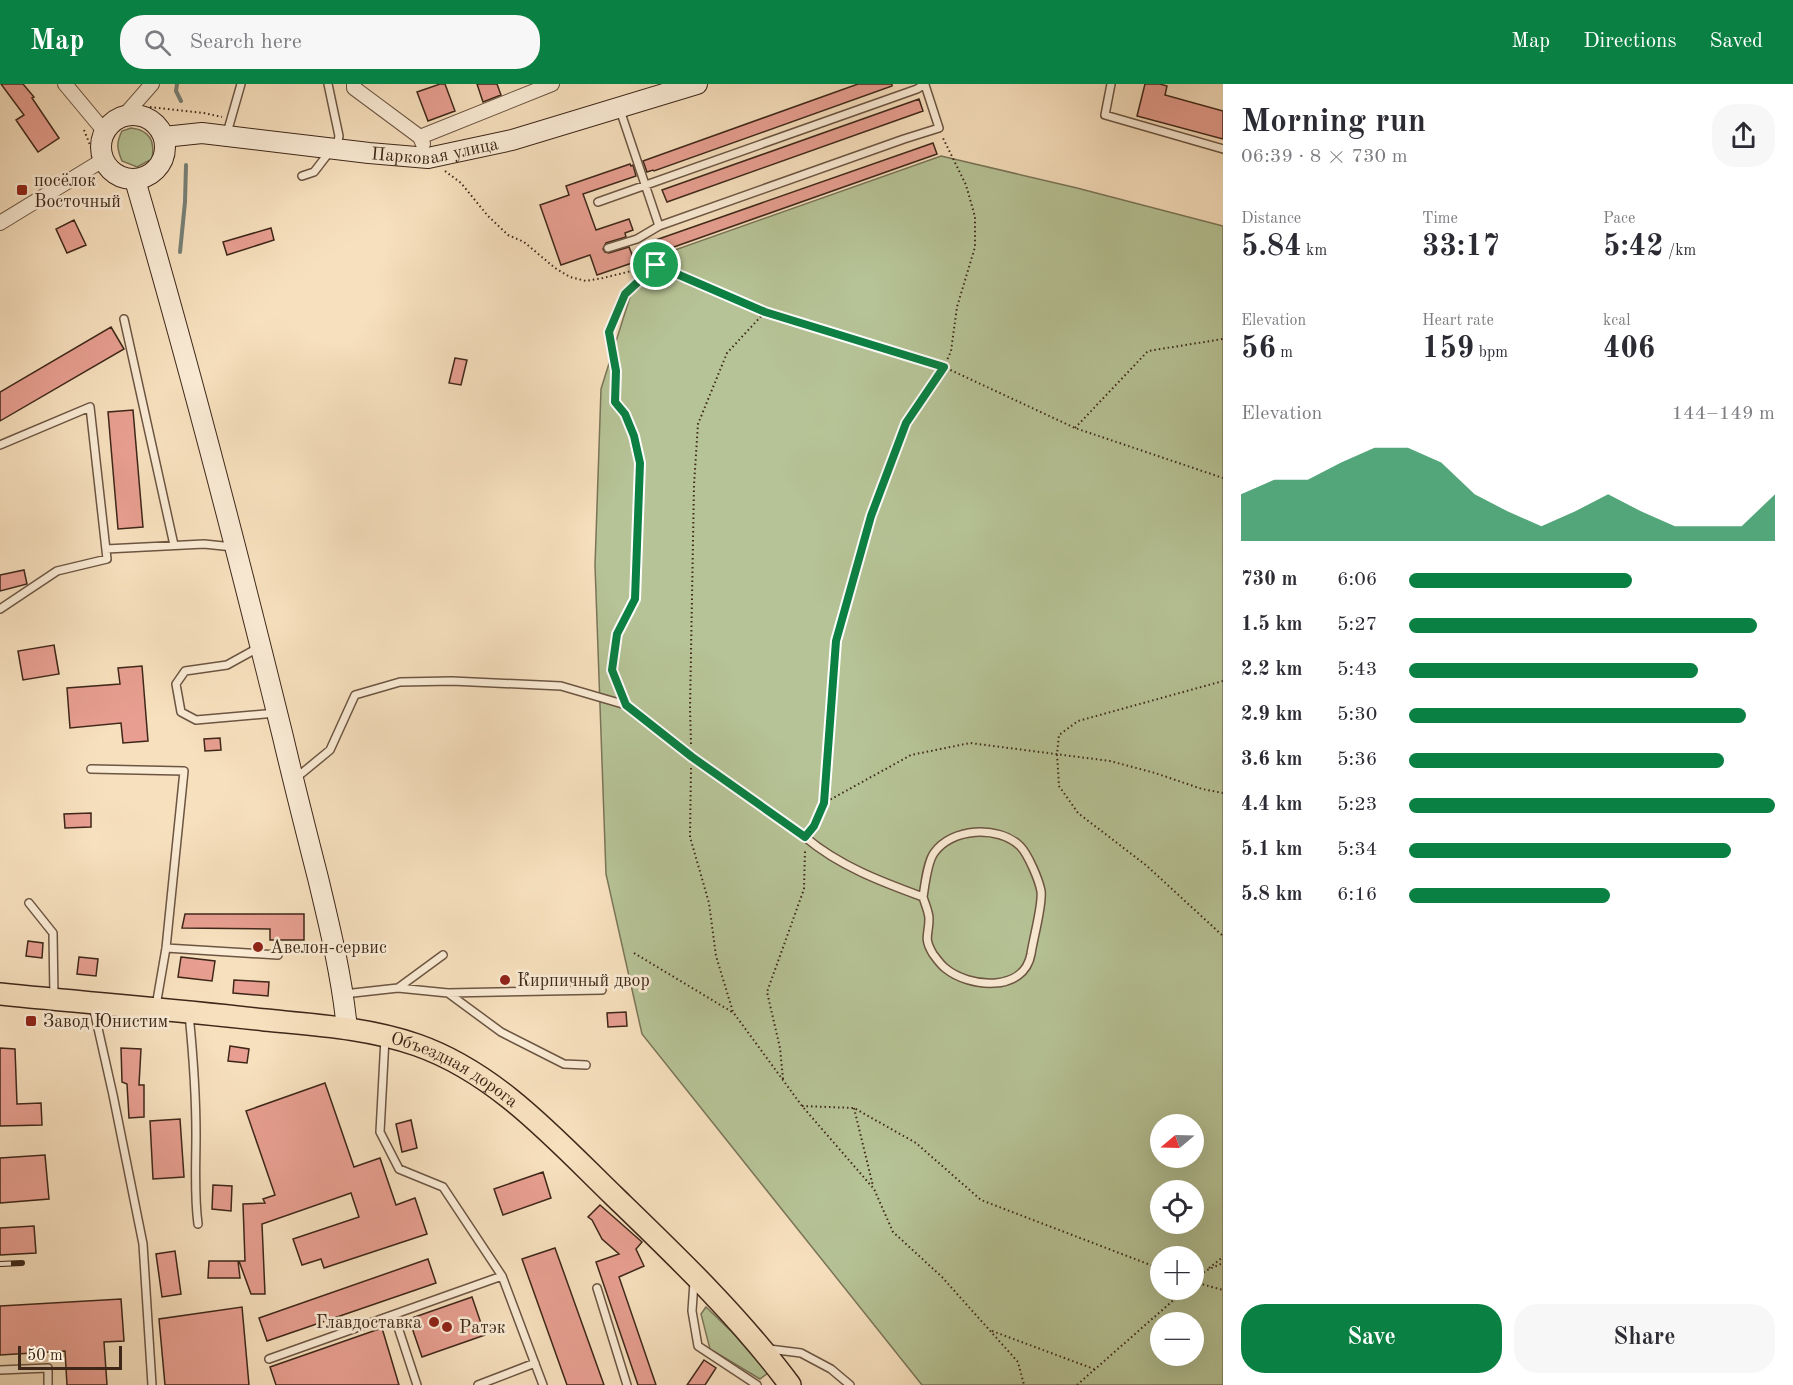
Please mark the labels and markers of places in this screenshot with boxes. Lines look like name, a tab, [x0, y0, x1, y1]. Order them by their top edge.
place label: посёлок Восточный	[34, 172, 121, 211]
marker: посёлок Восточный	[15, 183, 29, 197]
pin	[630, 239, 681, 290]
place label: Авелон-сервис	[270, 939, 387, 957]
marker: Авелон-сервис	[251, 940, 265, 954]
place label: Кирпичный двор	[517, 972, 650, 990]
marker: Кирпичный двор	[498, 973, 512, 987]
place label: Завод Юнистим	[43, 1013, 168, 1031]
marker: Завод Юнистим	[24, 1014, 38, 1028]
place label: Главдоставка	[316, 1314, 422, 1332]
marker: Главдоставка	[427, 1315, 441, 1329]
place label: Ратэк	[459, 1319, 506, 1337]
marker: Ратэк	[440, 1320, 454, 1334]

